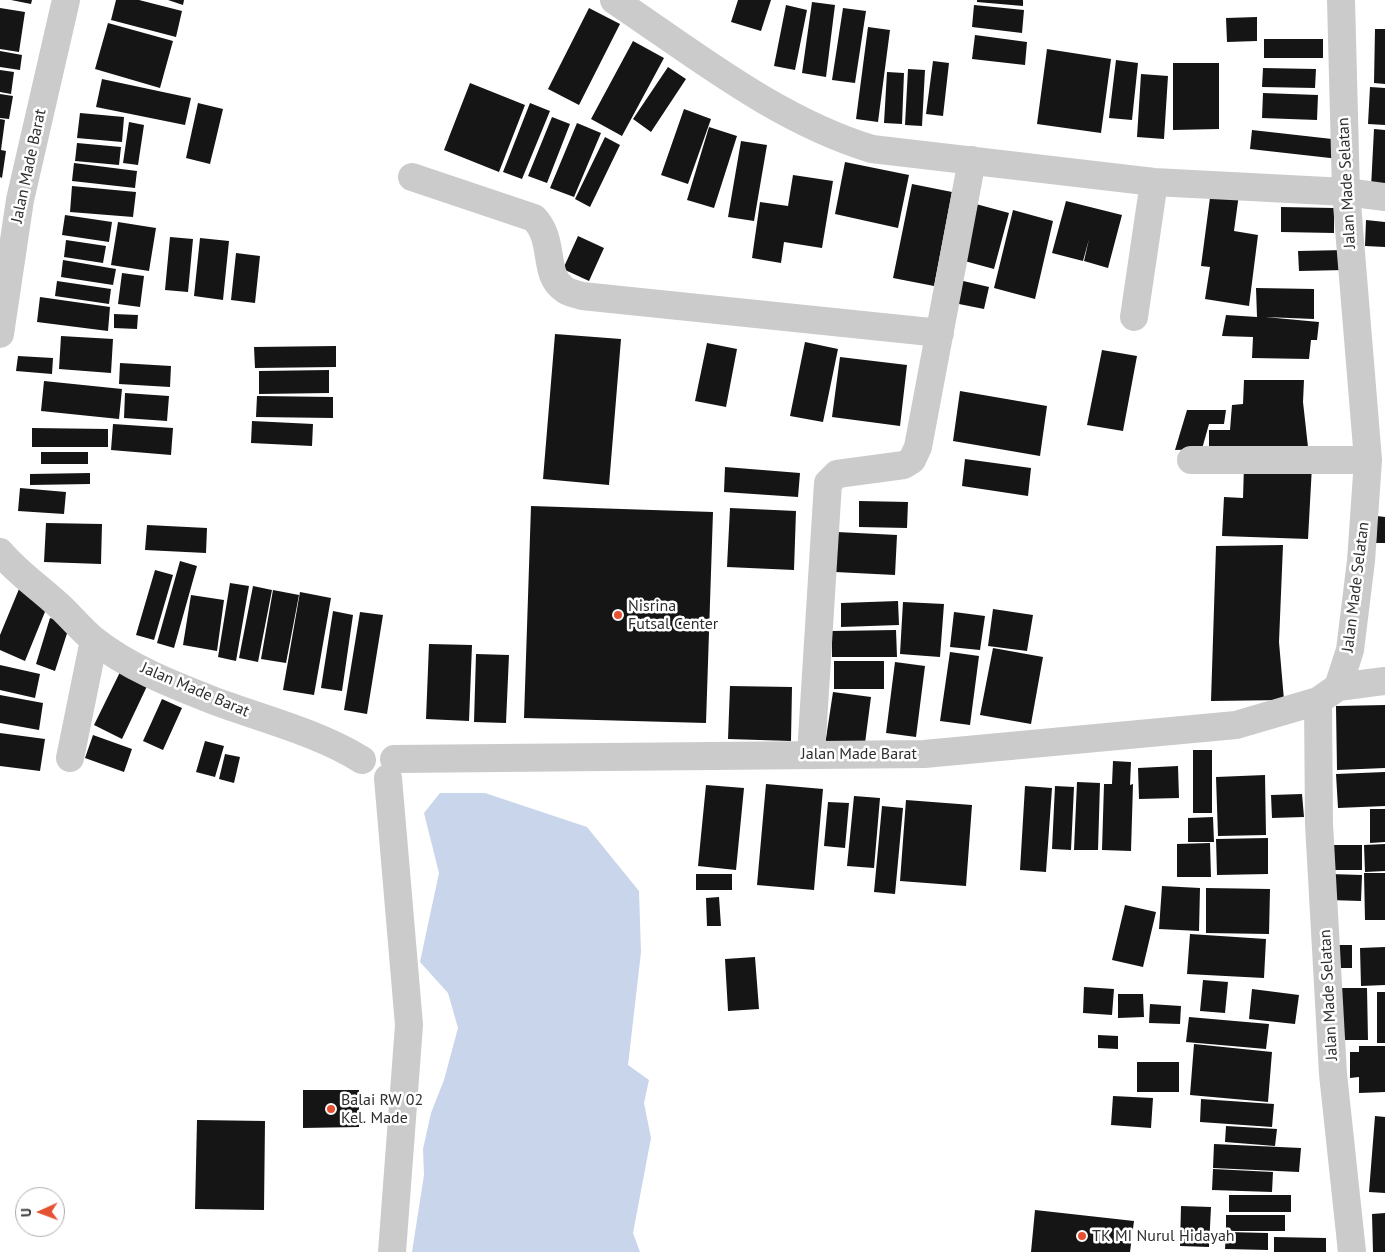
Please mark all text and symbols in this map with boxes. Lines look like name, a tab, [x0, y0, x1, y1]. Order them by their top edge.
street label: Jalan Made Barat	[8, 107, 50, 225]
street label: Jalan Made Selatan	[1334, 117, 1360, 249]
street label: Jalan Made Selatan	[1338, 521, 1374, 653]
place label: Nisrina Futsal Center	[628, 596, 718, 634]
marker: Nisrina Futsal Center	[612, 609, 624, 621]
street label: Jalan Made Barat	[138, 659, 252, 721]
street label: Jalan Made Barat	[801, 744, 917, 764]
street label: Jalan Made Selatan	[1316, 929, 1342, 1061]
place label: Balai RW 02 Kel. Made	[341, 1090, 423, 1128]
marker: Balai RW 02 Kel. Made	[325, 1103, 337, 1115]
north arrow	[15, 1187, 65, 1237]
text: U	[17, 1208, 35, 1217]
place label: TK MI Nurul Hidayah	[1092, 1226, 1235, 1246]
marker: TK MI Nurul Hidayah	[1076, 1230, 1088, 1242]

